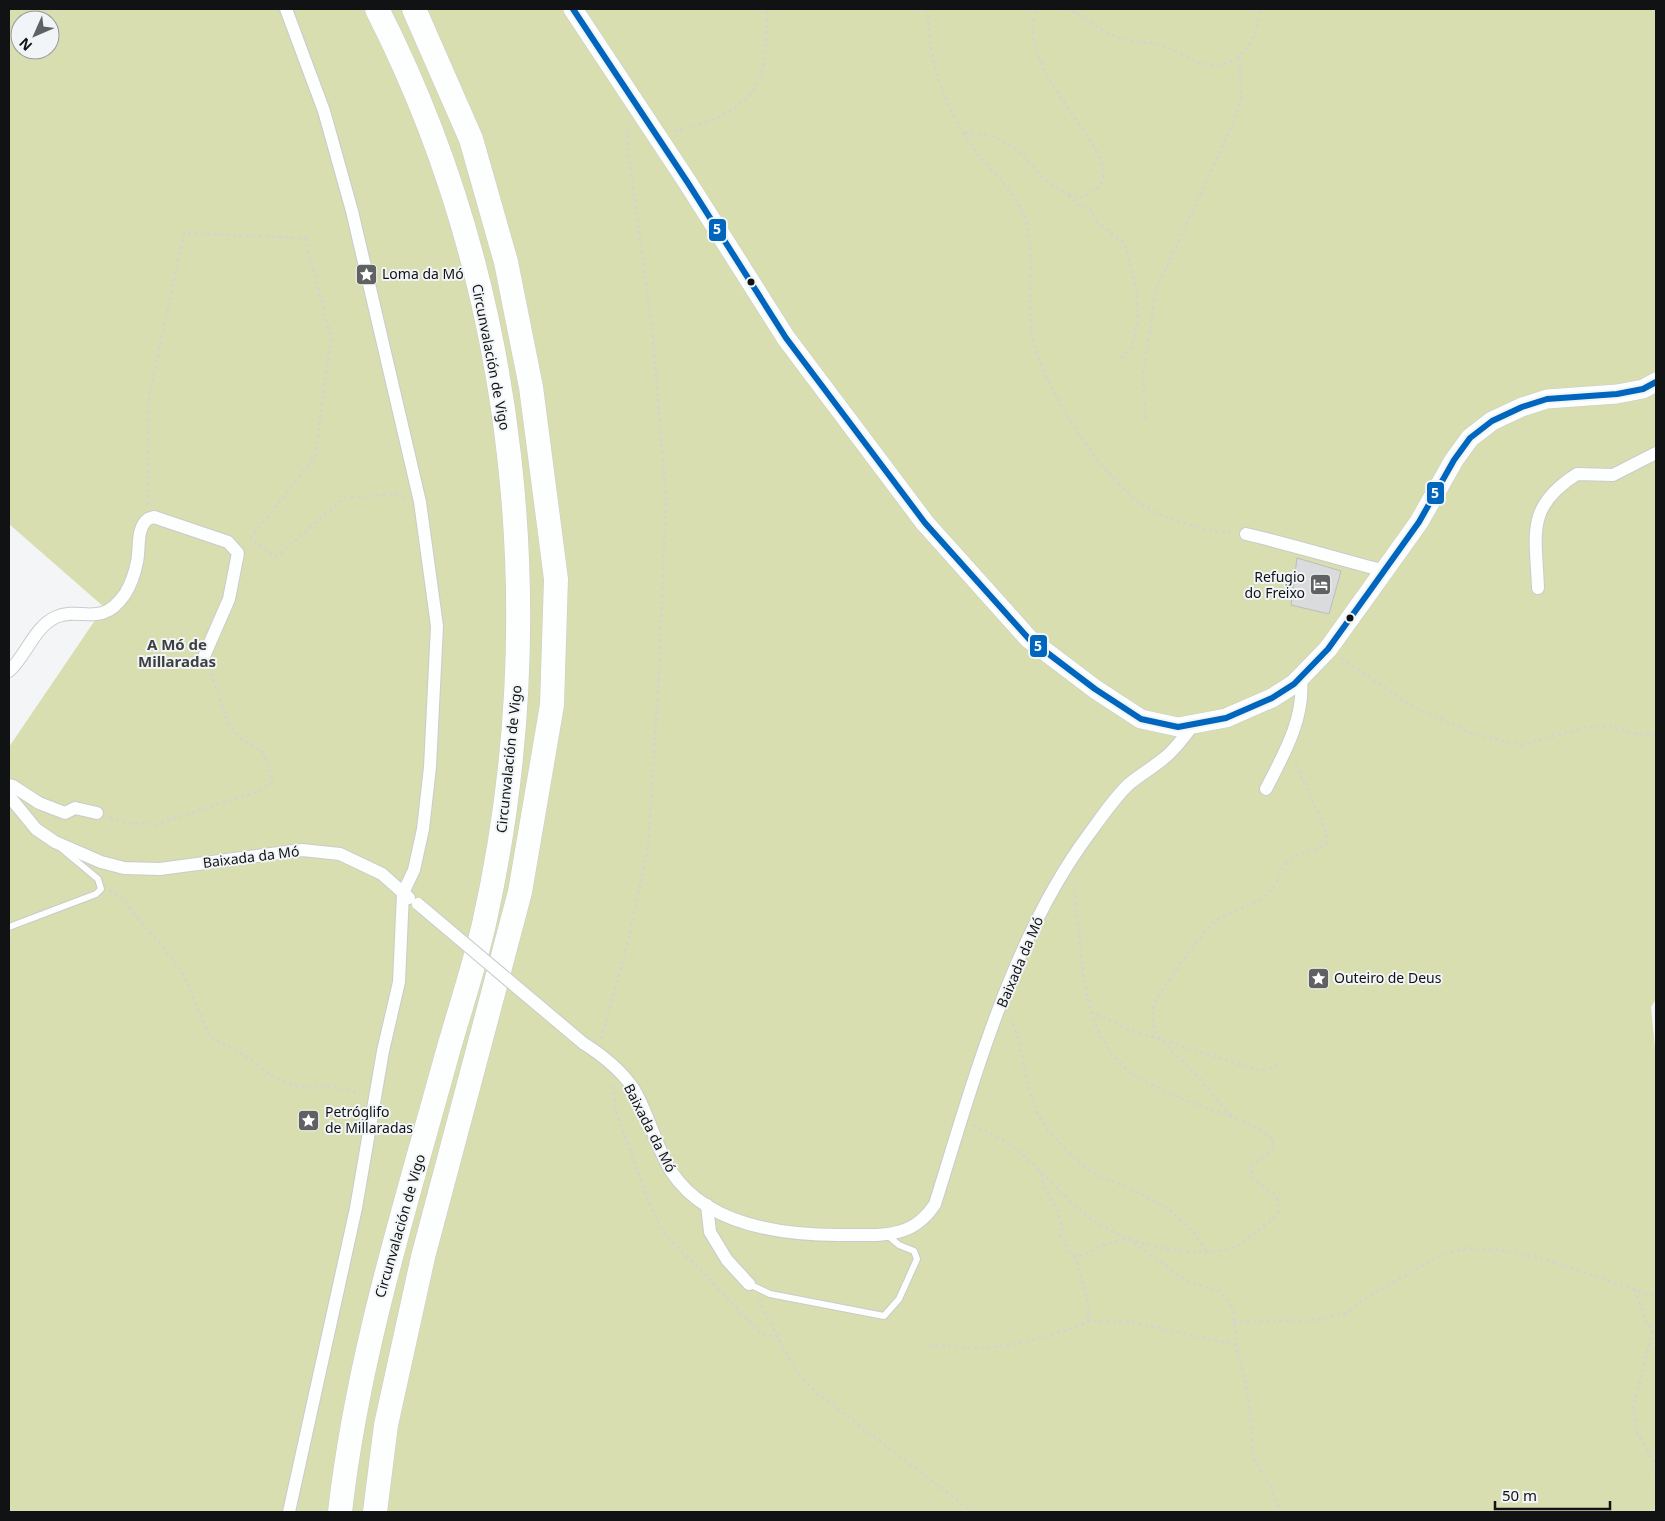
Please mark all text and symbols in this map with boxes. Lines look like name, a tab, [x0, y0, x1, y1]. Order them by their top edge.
north arrow	[10, 10, 60, 60]
text: N	[15, 34, 36, 55]
line badge: 5	[708, 218, 727, 242]
text: 5	[713, 219, 721, 238]
place icon: Loma da Mó	[354, 262, 378, 286]
place label: Loma da Mó	[382, 264, 464, 283]
unlabelled marker	[746, 277, 756, 287]
street label: Circunvalación de Vigo	[468, 282, 515, 432]
line badge: 5	[1426, 481, 1445, 505]
text: 5	[1431, 483, 1439, 502]
place label: Refugio do Freixo	[1244, 567, 1305, 602]
hotel icon: Refugio do Freixo	[1309, 573, 1333, 597]
unlabelled marker	[1345, 613, 1355, 623]
district label: A Mó de Millaradas	[138, 634, 216, 671]
line badge: 5	[1029, 634, 1048, 658]
text: 5	[1034, 636, 1042, 655]
street label: Circunvalación de Vigo	[491, 684, 526, 834]
street label: Baixada da Mó	[202, 841, 300, 872]
street label: Baixada da Mó	[992, 913, 1047, 1010]
place icon: Outeiro de Deus	[1306, 966, 1330, 990]
place label: Outeiro de Deus	[1334, 968, 1442, 987]
street label: Baixada da Mó	[620, 1080, 681, 1175]
place label: Petróglifo de Millaradas	[325, 1102, 413, 1137]
place icon: Petróglifo de Millaradas	[297, 1108, 321, 1132]
street label: Circunvalación de Vigo	[370, 1152, 429, 1300]
scale bar	[1495, 1478, 1610, 1510]
text: 50 m	[1502, 1485, 1537, 1505]

